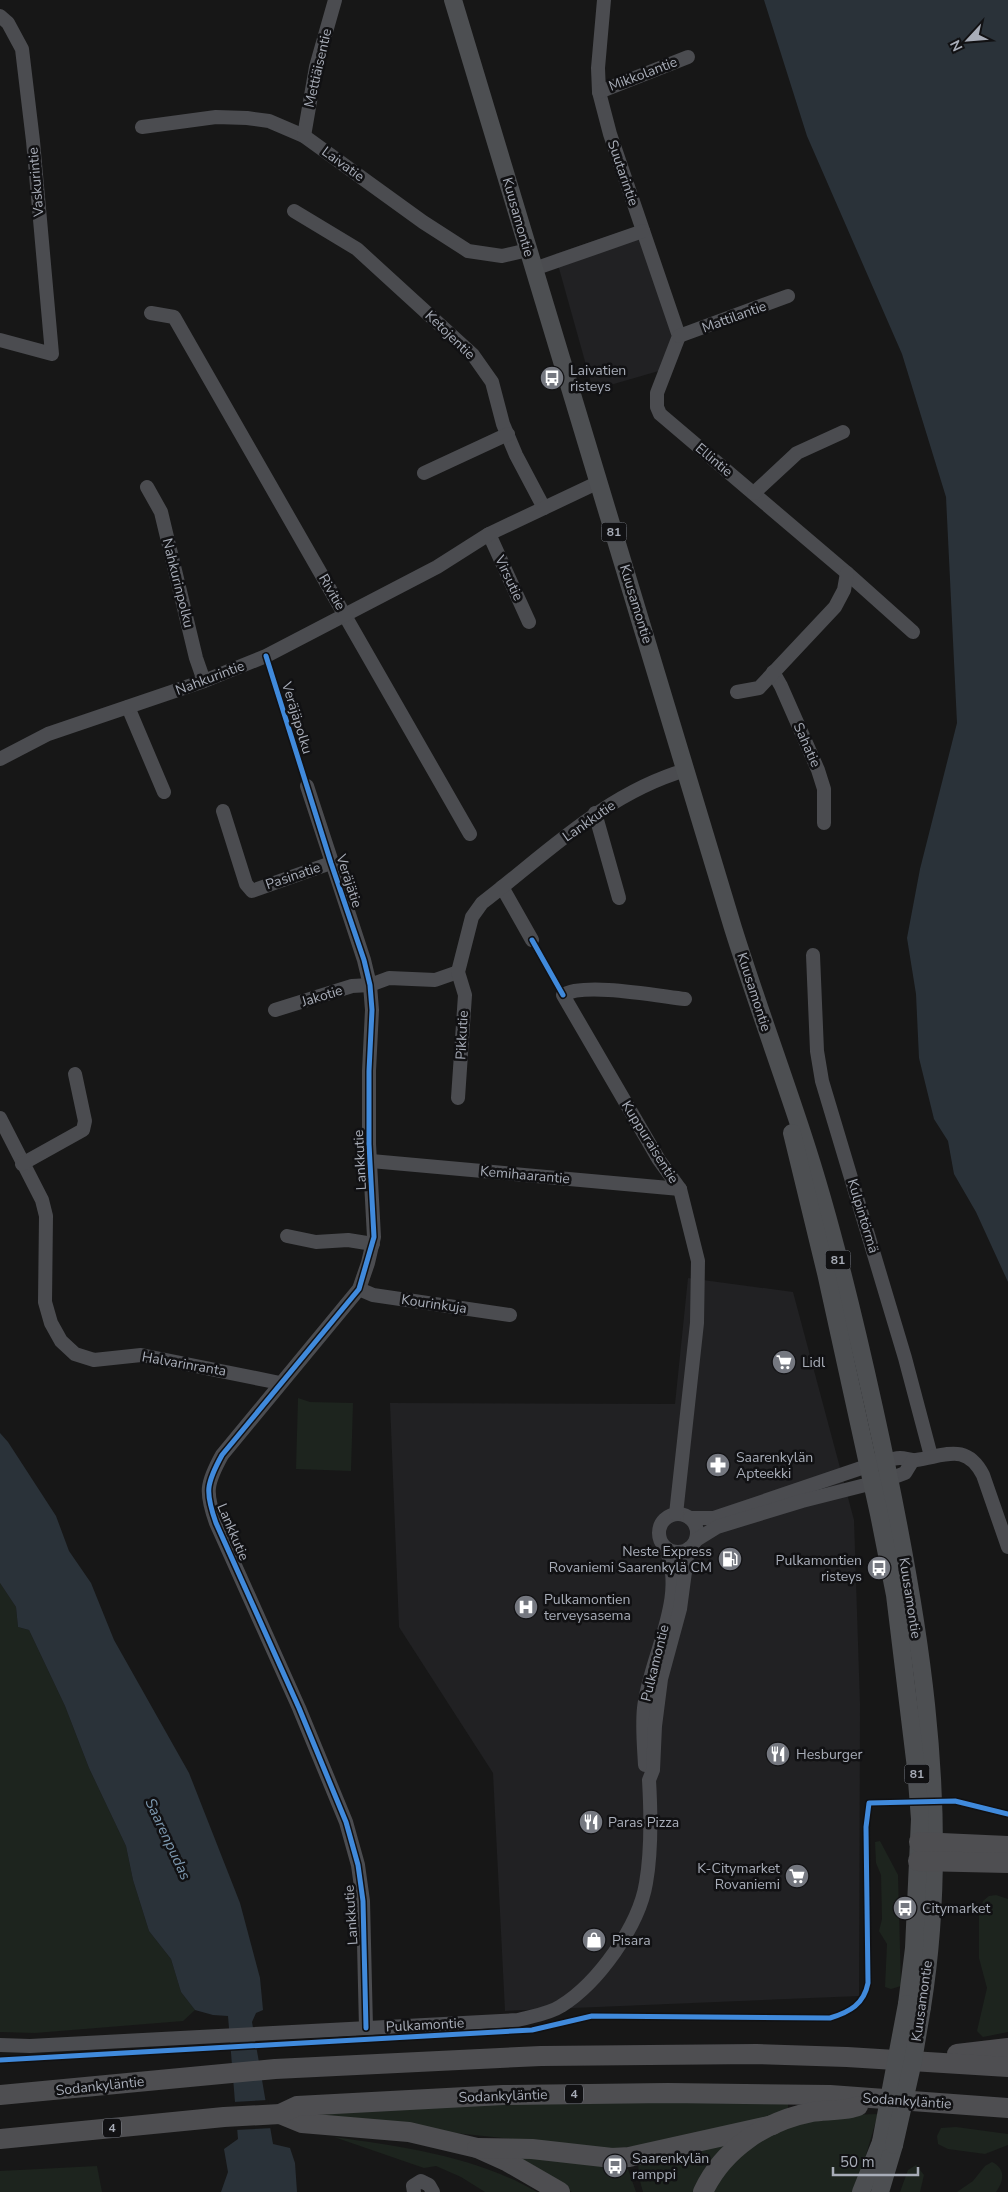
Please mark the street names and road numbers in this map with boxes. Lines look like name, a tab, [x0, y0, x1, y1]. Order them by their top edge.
street label: Mettiäisentie	[300, 27, 336, 109]
street label: Mikkolantie	[606, 52, 680, 96]
street label: Suutarintie	[603, 138, 643, 208]
street label: Laivatie	[318, 142, 368, 186]
street label: Vaskurintie	[23, 146, 49, 219]
street label: Kuusamontie	[498, 175, 538, 259]
street label: Mattilantie	[699, 297, 769, 337]
street label: Ketojentie	[421, 306, 479, 364]
street label: Ellintie	[691, 439, 737, 481]
road number: 81	[602, 522, 626, 542]
street label: Nahkurinpolku	[158, 536, 198, 630]
street label: Virsutie	[490, 551, 528, 604]
street label: Kuusamontie	[615, 562, 657, 646]
street label: Rivitie	[314, 571, 350, 613]
street label: Nahkurintie	[173, 656, 247, 700]
street label: Veräjäpolku	[277, 679, 317, 756]
street label: Sahatie	[789, 720, 825, 770]
street label: Lankkutie	[559, 796, 619, 846]
street label: Veräjätie	[331, 851, 367, 910]
street label: Pasinatie	[263, 858, 323, 894]
street label: Kuusamontie	[732, 950, 776, 1034]
street label: Jakotie	[298, 981, 345, 1012]
street label: Pikkutie	[451, 1010, 473, 1060]
street label: Kuppuraisentie	[617, 1097, 683, 1187]
street label: Lankkutie	[349, 1129, 371, 1191]
street label: Kemihaarantie	[479, 1162, 571, 1188]
street label: Kulpintörmä	[843, 1176, 883, 1256]
road number: 81	[826, 1250, 850, 1270]
street label: Kourinkuja	[400, 1290, 468, 1318]
street label: Halvarinranta	[140, 1347, 228, 1381]
street label: Lankkutie	[212, 1500, 254, 1564]
street label: Kuusamontie	[894, 1556, 926, 1640]
street label: Pulkamontie	[636, 1623, 674, 1703]
road number: 81	[904, 1765, 930, 1784]
street label: Lankkutie	[339, 1884, 363, 1946]
street label: Kuusamontie	[907, 1959, 937, 2043]
street label: Pulkamontie	[385, 2013, 465, 2037]
street label: Sodankyläntie	[55, 2072, 145, 2100]
road number: 4	[565, 2084, 583, 2104]
street label: Sodankyläntie	[458, 2085, 548, 2107]
street label: Sodankyläntie	[862, 2088, 952, 2114]
road number: 4	[103, 2118, 121, 2138]

